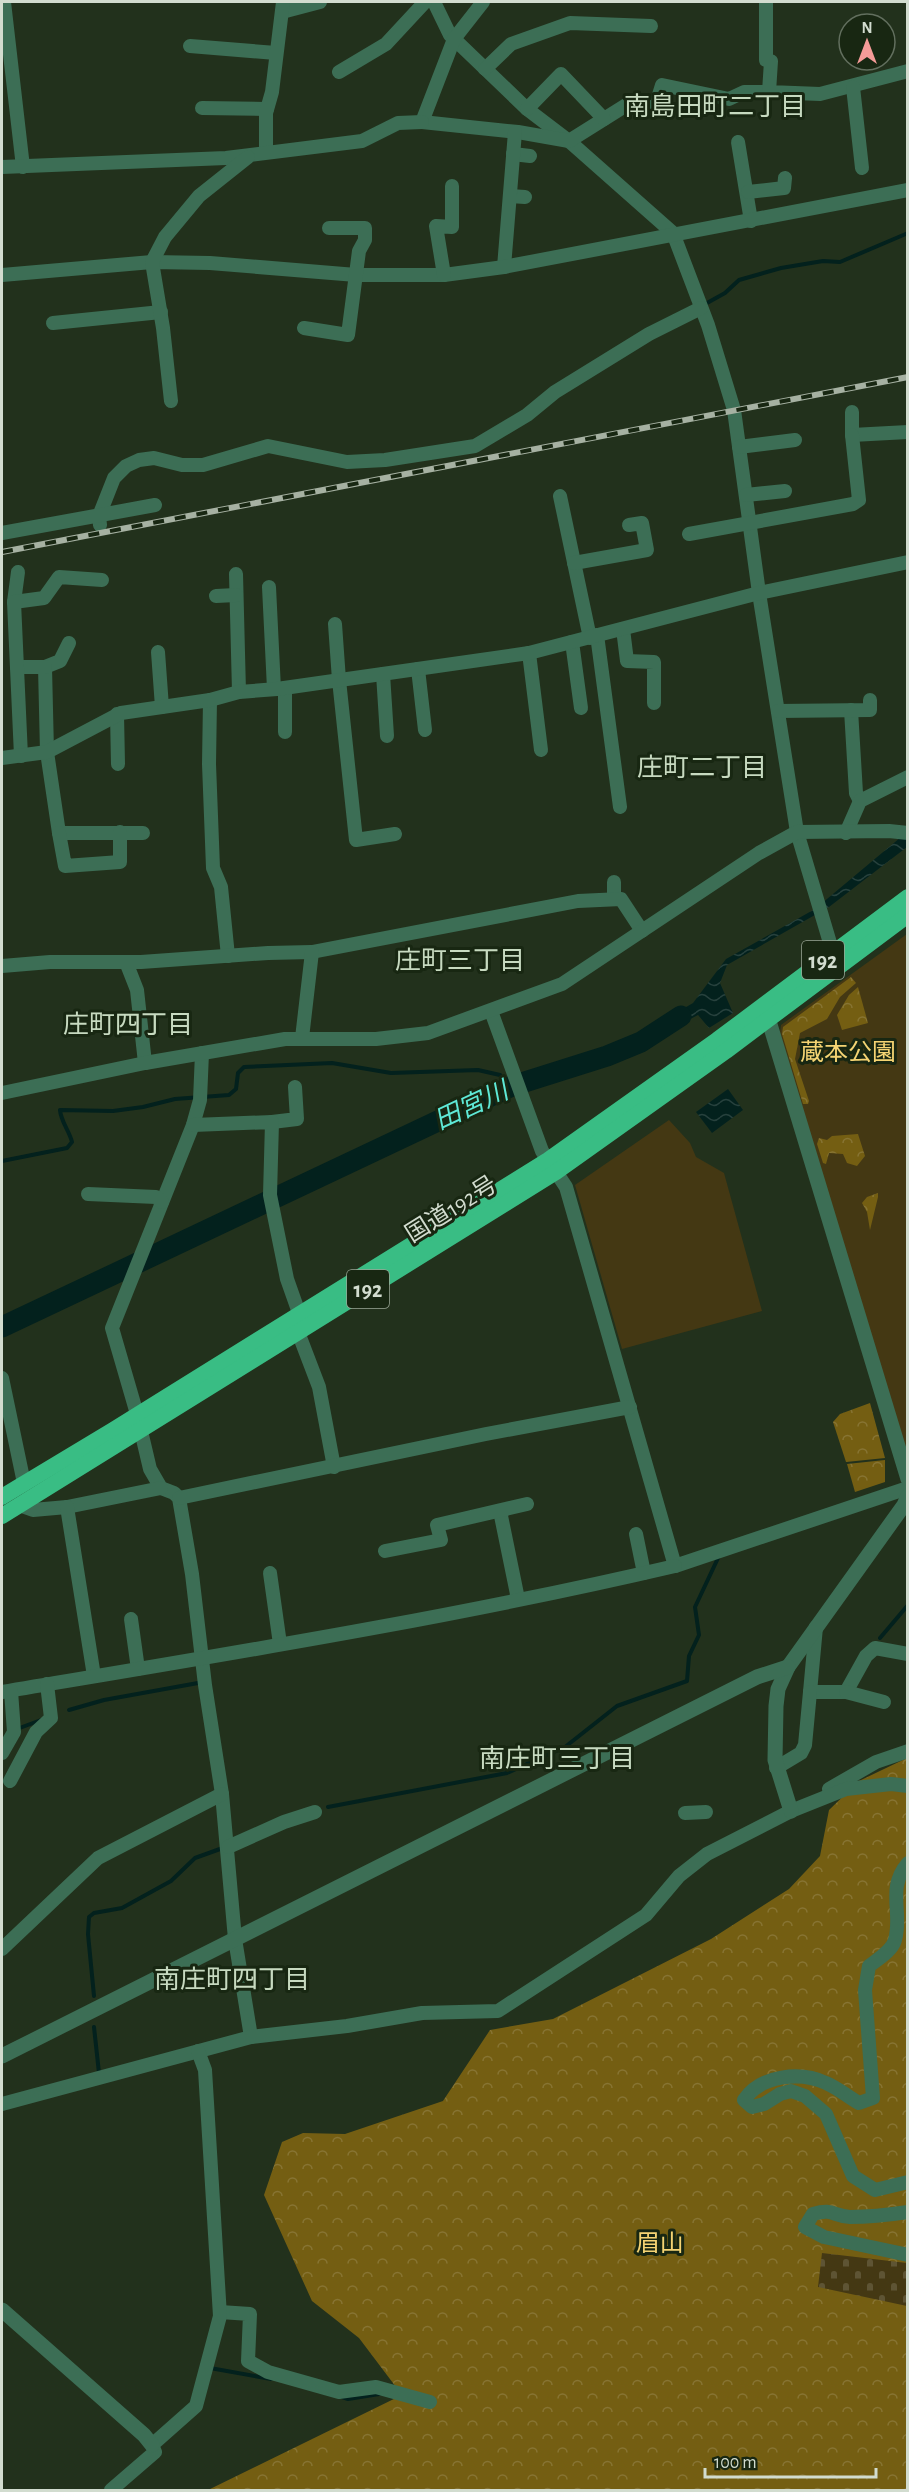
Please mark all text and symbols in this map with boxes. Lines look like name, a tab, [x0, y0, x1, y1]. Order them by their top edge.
north arrow	[837, 12, 897, 72]
text: N	[861, 20, 873, 36]
district label: 南島田町二丁目	[624, 92, 806, 120]
district label: 庄町二丁目	[637, 754, 767, 781]
road number: 192	[802, 941, 844, 979]
district label: 庄町三丁目	[395, 947, 525, 974]
district label: 庄町四丁目	[63, 1011, 193, 1038]
park label: 蔵本公園	[800, 1039, 896, 1065]
water label: 田宮川	[430, 1075, 515, 1134]
street label: 国道192号	[401, 1171, 501, 1247]
road number: 192	[347, 1270, 389, 1308]
district label: 南庄町三丁目	[479, 1745, 635, 1772]
district label: 南庄町四丁目	[154, 1966, 310, 1993]
park label: 眉山	[636, 2231, 684, 2256]
scale bar	[705, 2441, 876, 2479]
text: 100 m	[714, 2454, 757, 2472]

